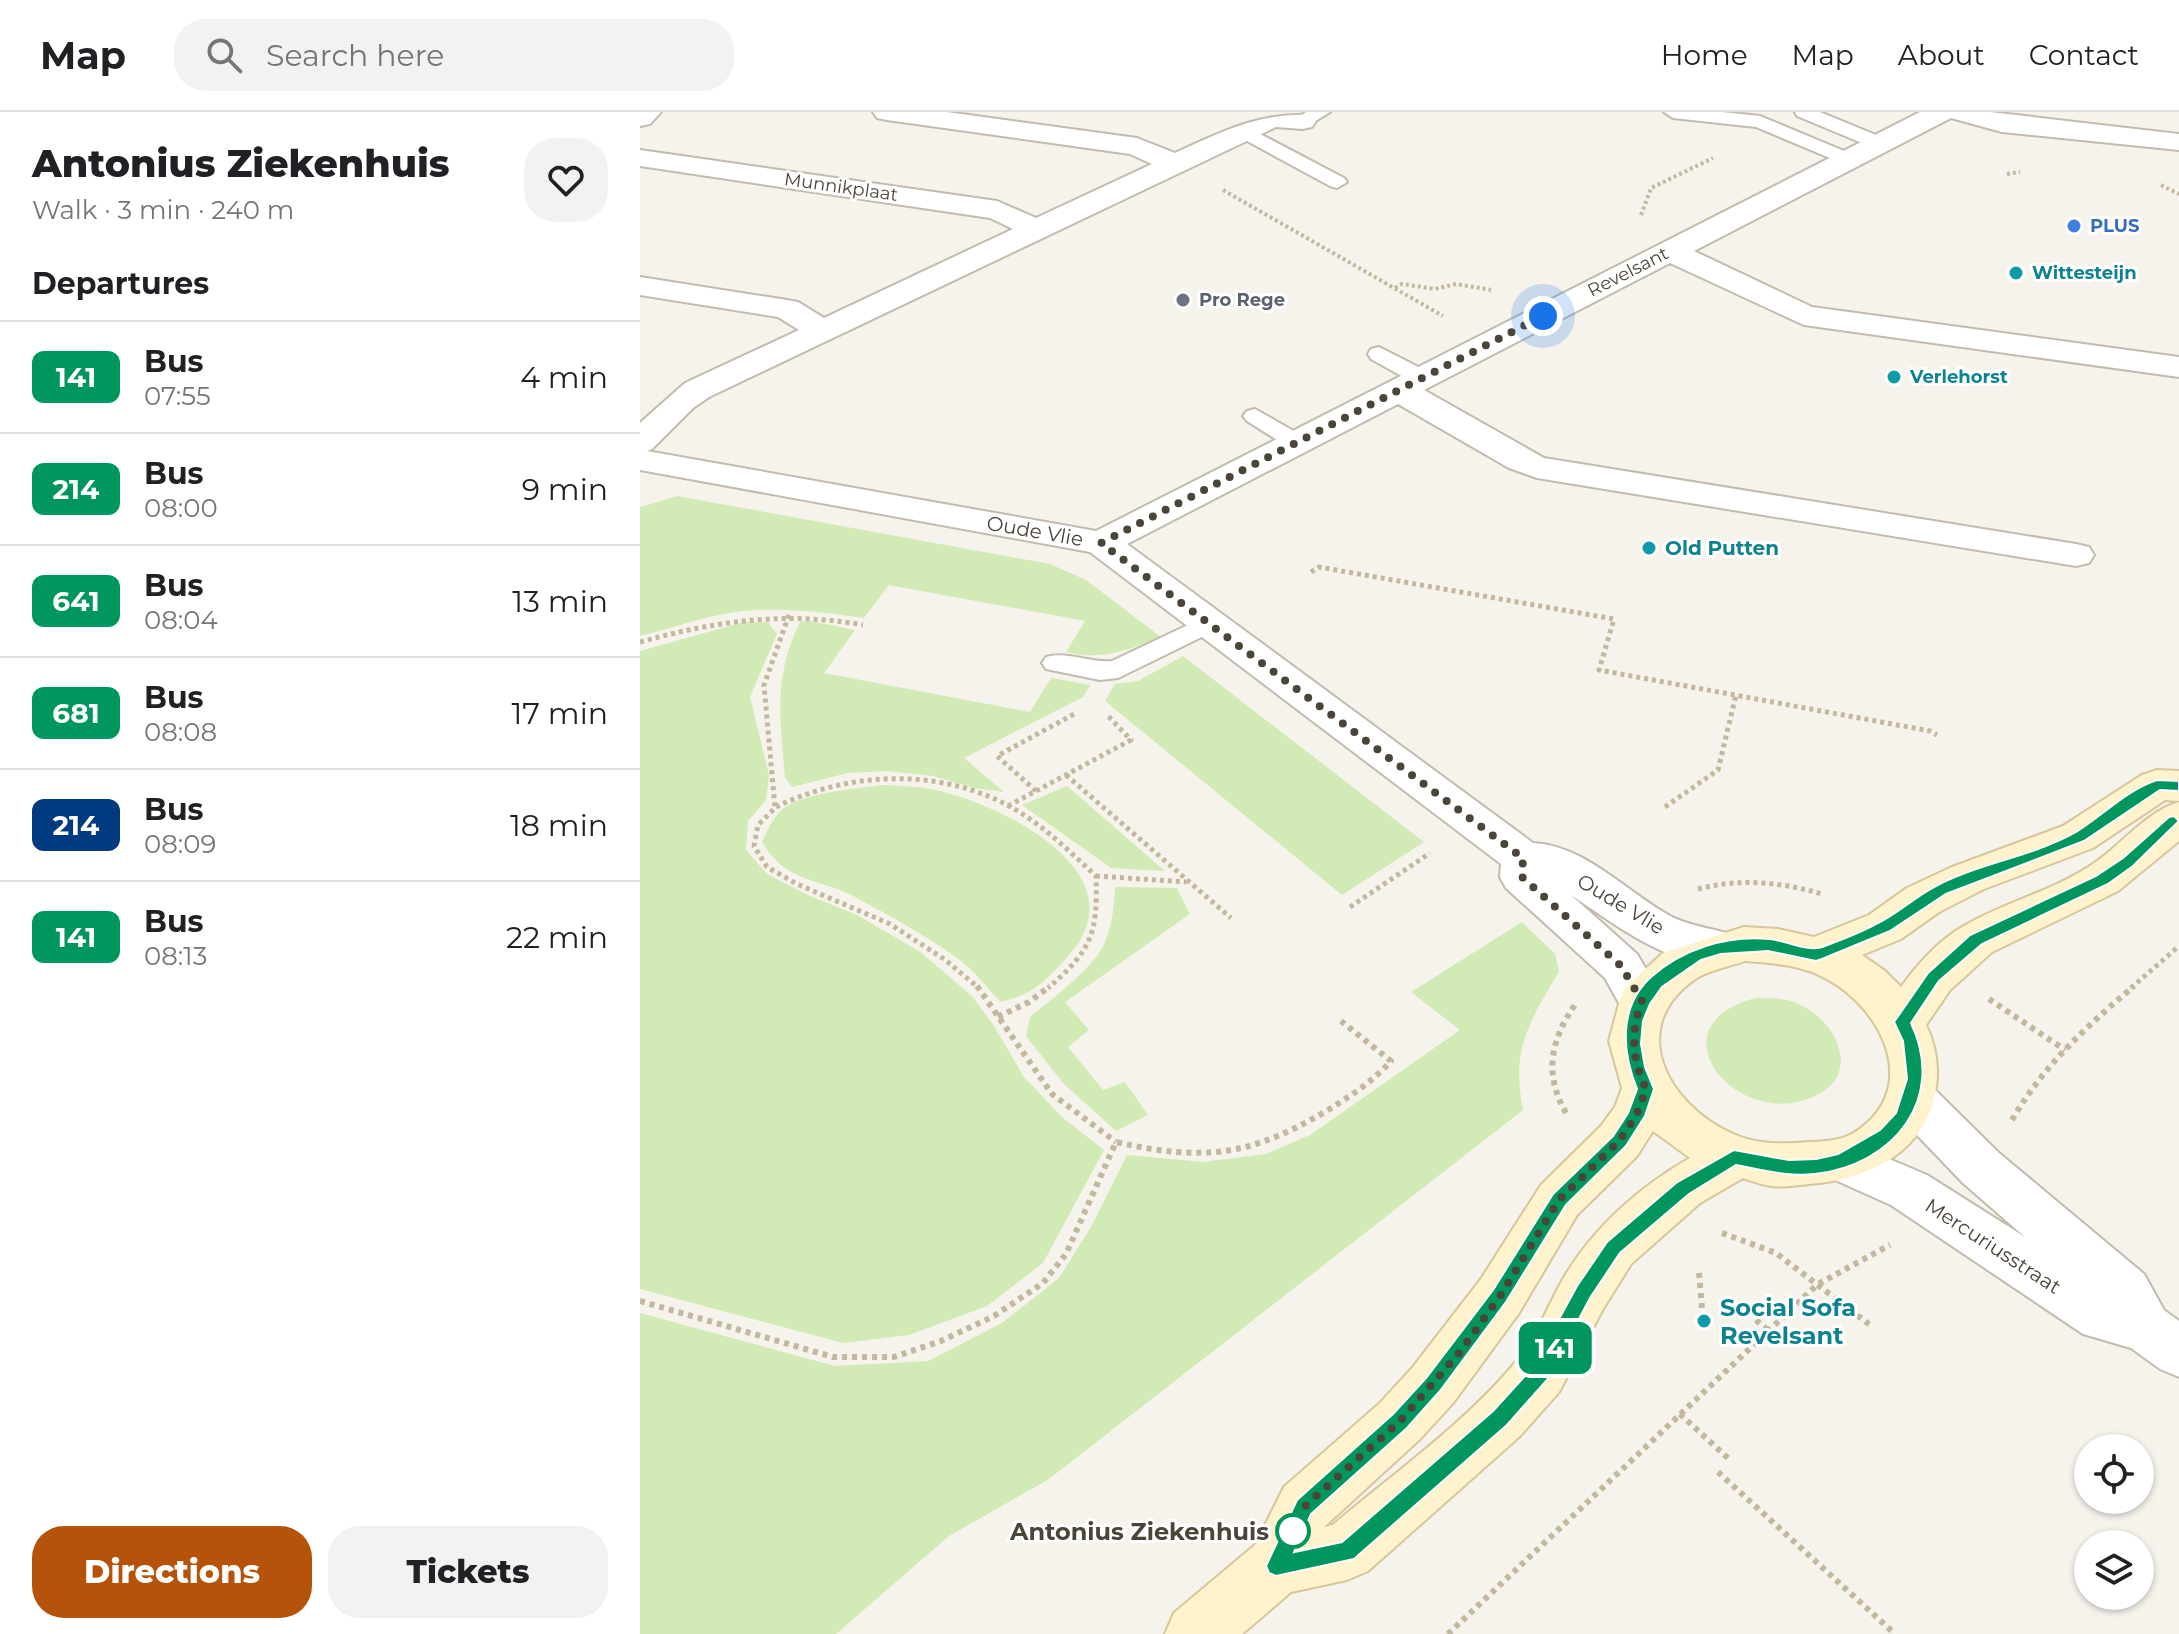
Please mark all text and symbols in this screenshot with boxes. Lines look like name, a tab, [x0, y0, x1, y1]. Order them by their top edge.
search box	[174, 19, 734, 91]
text: Map	[40, 32, 126, 79]
icon: search	[202, 33, 246, 77]
text: Search here	[266, 37, 444, 74]
text: Home	[1661, 38, 1748, 72]
text: Map	[1792, 38, 1854, 72]
text: About	[1898, 38, 1985, 72]
text: Contact	[2029, 38, 2139, 72]
button: heart	[524, 138, 608, 222]
text: Antonius Ziekenhuis	[32, 140, 450, 187]
street label: Munnikplaat	[783, 168, 899, 206]
text: Walk · 3 min · 240 m	[32, 194, 294, 226]
place label: PLUS	[2090, 215, 2139, 237]
marker: PLUS	[2065, 217, 2083, 235]
street label: Revelsant	[1584, 242, 1672, 302]
place label: Wittesteijn	[2032, 262, 2137, 284]
marker: Wittesteijn	[2007, 264, 2025, 282]
text: Departures	[32, 265, 209, 302]
place label: Pro Rege	[1199, 289, 1285, 311]
marker: Pro Rege	[1174, 291, 1192, 309]
your location	[1523, 296, 1563, 336]
text: Bus	[144, 343, 204, 380]
text: 4 min	[520, 359, 608, 396]
text: 141	[56, 360, 96, 394]
place label: Verlehorst	[1909, 366, 2008, 388]
marker: Verlehorst	[1885, 368, 1903, 386]
text: 07:55	[144, 380, 211, 412]
text: Bus	[144, 455, 204, 492]
text: 9 min	[522, 471, 608, 508]
text: 214	[53, 472, 99, 506]
text: 08:00	[144, 492, 218, 524]
street label: Oude Vlie	[985, 511, 1085, 551]
place label: Old Putten	[1665, 536, 1779, 560]
marker: Old Putten	[1640, 539, 1658, 557]
text: Bus	[144, 567, 204, 604]
text: 13 min	[512, 583, 608, 620]
text: 641	[52, 584, 100, 618]
text: 08:04	[144, 604, 218, 636]
text: Bus	[144, 679, 204, 716]
text: 17 min	[511, 695, 608, 732]
text: 681	[52, 696, 100, 730]
text: 08:08	[144, 716, 217, 748]
text: Bus	[144, 791, 204, 828]
text: 18 min	[510, 807, 608, 844]
text: 214	[53, 808, 99, 842]
text: 08:09	[144, 828, 216, 860]
street label: Oude Vlie	[1573, 869, 1669, 939]
text: Bus	[144, 903, 204, 940]
text: 22 min	[506, 919, 608, 956]
text: 141	[56, 920, 96, 954]
text: 08:13	[144, 940, 207, 972]
street label: Mercuriusstraat	[1921, 1193, 2065, 1299]
place label: Social Sofa Revelsant	[1720, 1293, 1856, 1350]
marker: Social Sofa Revelsant	[1695, 1312, 1713, 1330]
line badge: 141	[1509, 1322, 1601, 1374]
text: 141	[1535, 1331, 1575, 1365]
map controls	[2074, 1434, 2154, 1610]
button: locate	[2074, 1434, 2154, 1514]
marker: Antonius Ziekenhuis	[1276, 1514, 1310, 1548]
place label: Antonius Ziekenhuis	[1009, 1517, 1269, 1546]
button: Directions	[32, 1526, 312, 1618]
button: Tickets	[328, 1526, 608, 1618]
button: layers	[2074, 1530, 2154, 1610]

